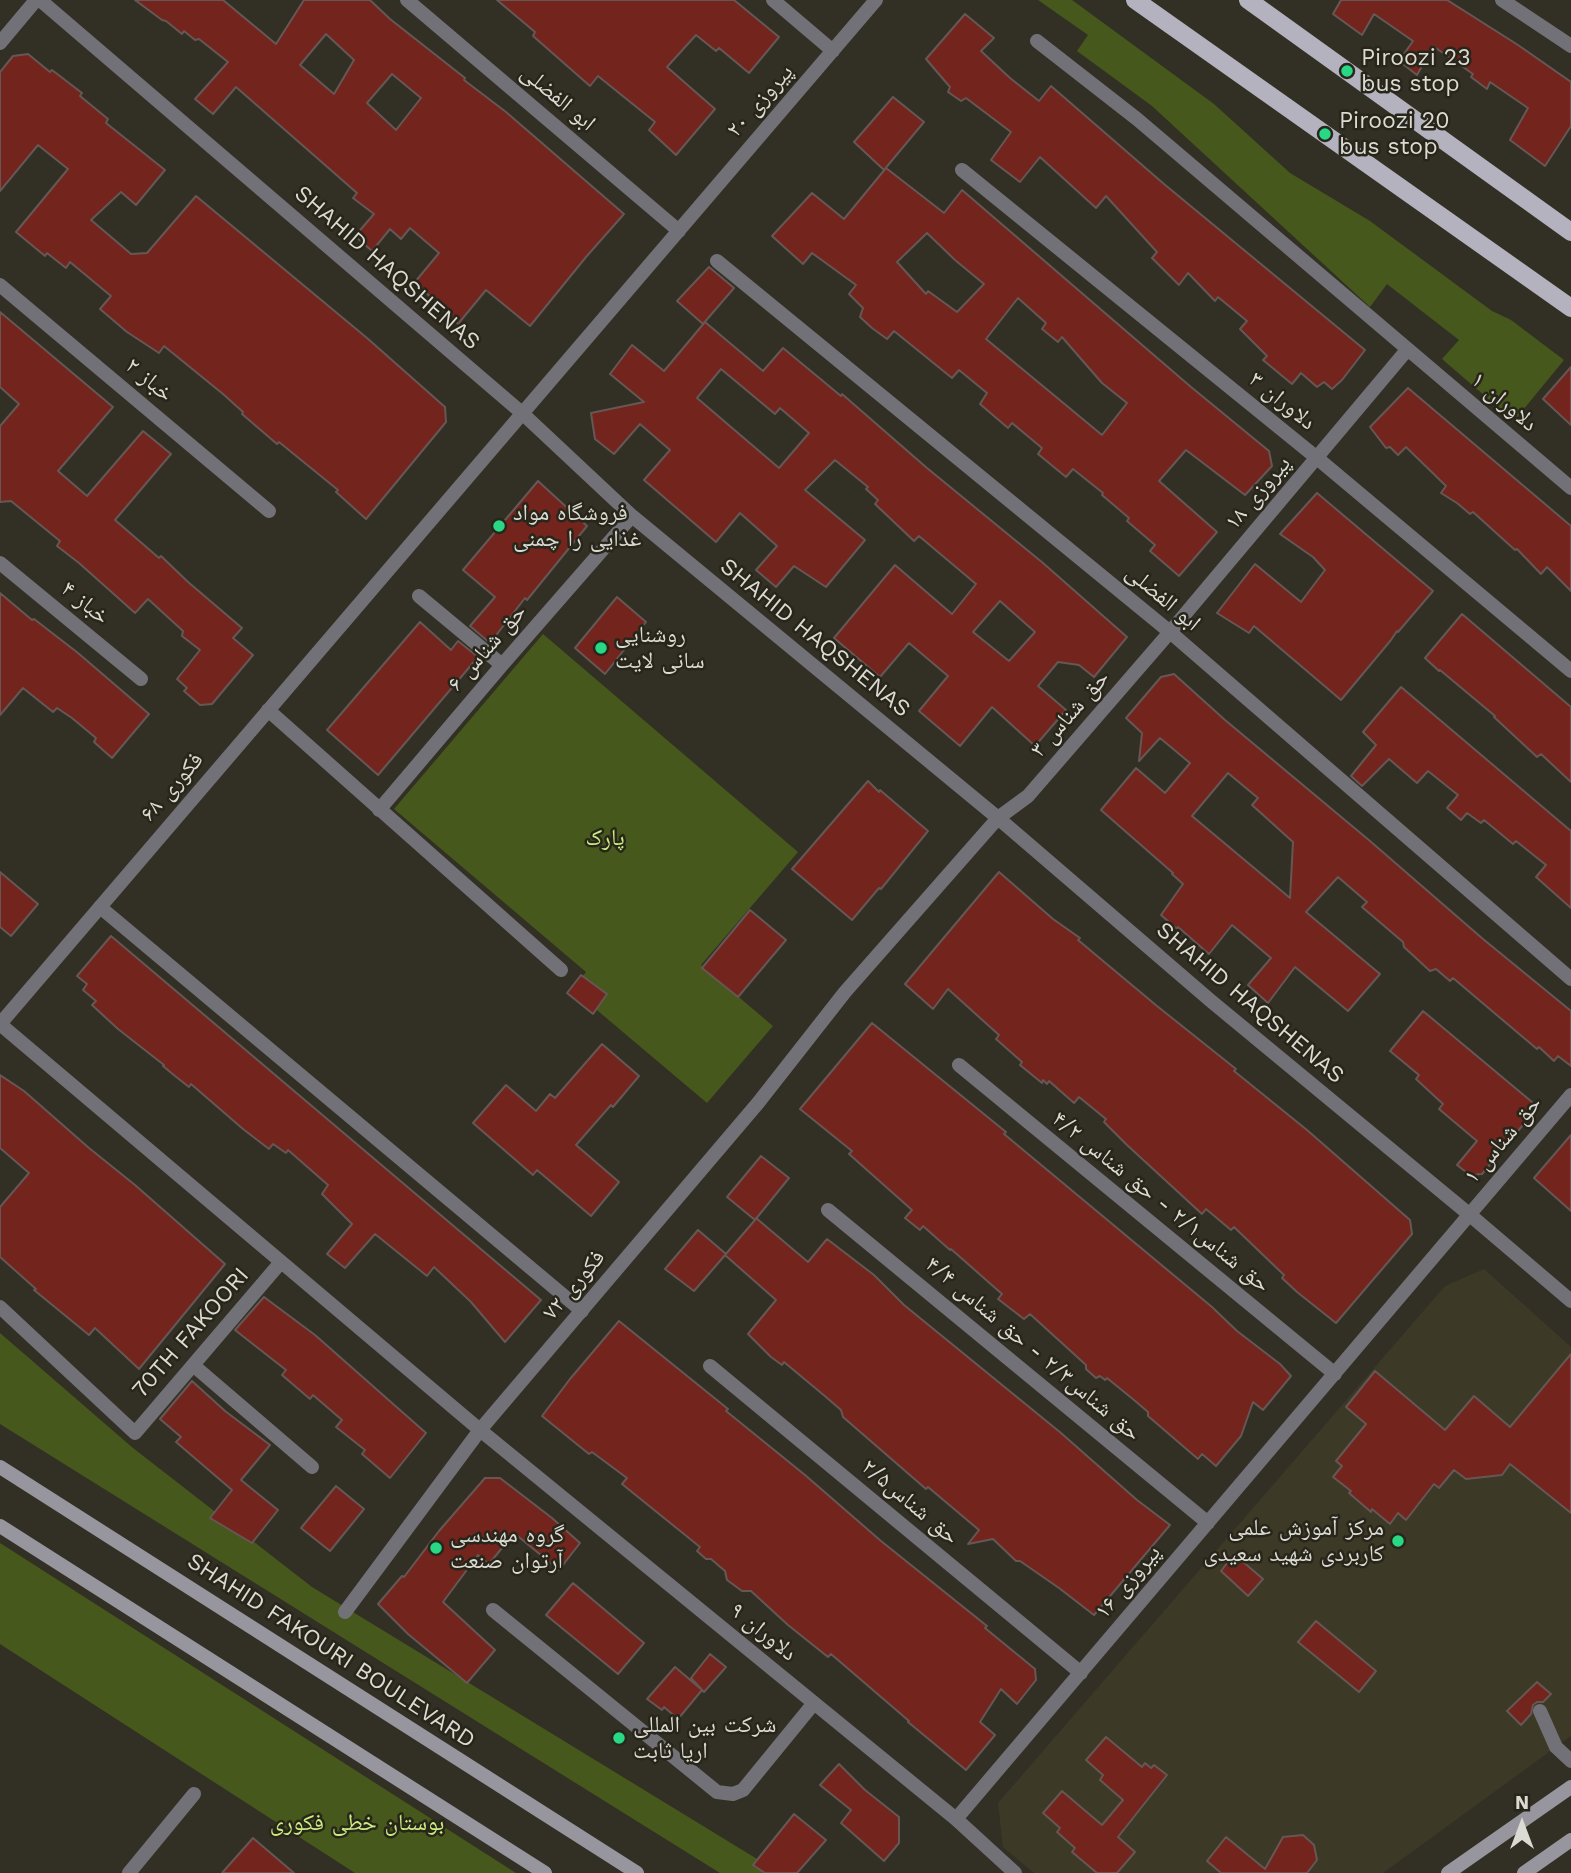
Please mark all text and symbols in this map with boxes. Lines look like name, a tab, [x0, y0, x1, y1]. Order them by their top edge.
place label: Piroozi 23 bus stop	[1361, 44, 1471, 98]
street label: ابو الفضلی	[515, 59, 601, 137]
street label: پیروزی ۲۰	[721, 59, 799, 143]
marker: Piroozi 23 bus stop	[1339, 63, 1355, 79]
place label: Piroozi 20 bus stop	[1339, 107, 1450, 161]
marker: Piroozi 20 bus stop	[1317, 126, 1333, 142]
street label: SHAHID HAQSHENAS	[289, 180, 485, 356]
street label: خباز ۲	[119, 352, 179, 408]
street label: دلاوران ۳	[1243, 366, 1321, 436]
street label: دلاوران ۱	[1465, 366, 1543, 438]
street label: پیروزی ۱۸	[1219, 450, 1297, 536]
place label: فروشگاه مواد غذایی را چمنی	[513, 499, 641, 553]
marker: فروشگاه مواد غذایی را چمنی	[491, 518, 507, 534]
street label: SHAHID HAQSHENAS	[714, 553, 916, 723]
street label: ابو الفضلی	[1120, 559, 1206, 637]
street label: خباز ۴	[55, 575, 115, 631]
street label: حق شناس ۶	[442, 599, 532, 697]
place label: روشنایی سانی لایت	[615, 621, 705, 675]
marker: روشنایی سانی لایت	[593, 640, 609, 656]
street label: حق شناس ۳	[1025, 665, 1115, 763]
street label: فکوری ۶۸	[134, 747, 210, 827]
park label: پارک	[585, 824, 625, 852]
street label: SHAHID HAQSHENAS	[1151, 916, 1349, 1090]
street label: حق شناس ۱	[1458, 1090, 1548, 1190]
street label: حق شناس۲/۱ - حق شناس ۴/۲	[1046, 1105, 1276, 1299]
street label: فکوری ۷۲	[537, 1245, 611, 1325]
street label: حق شناس۲/۳ - حق شناس ۴/۴	[920, 1251, 1146, 1447]
street label: 70TH FAKOORI	[127, 1262, 255, 1404]
street label: حق شناس۲/۵	[856, 1453, 964, 1551]
place label: مرکز آموزش علمی کاربردی شهید سعیدی	[1204, 1514, 1384, 1568]
place label: گروه مهندسی آرتوان صنعت	[450, 1521, 565, 1575]
marker: مرکز آموزش علمی کاربردی شهید سعیدی	[1390, 1533, 1406, 1549]
street label: پیروزی ۱۶	[1089, 1539, 1167, 1625]
marker: گروه مهندسی آرتوان صنعت	[428, 1540, 444, 1556]
street label: SHAHID FAKOURI BOULEVARD	[182, 1547, 480, 1755]
street label: دلاوران ۹	[724, 1597, 802, 1667]
place label: شرکت بین المللی اریا ثابت	[633, 1711, 776, 1765]
marker: شرکت بین المللی اریا ثابت	[611, 1730, 627, 1746]
north arrow	[1487, 1789, 1557, 1859]
text: N	[1515, 1791, 1529, 1814]
park label: بوستان خطی فکوری	[270, 1809, 444, 1837]

